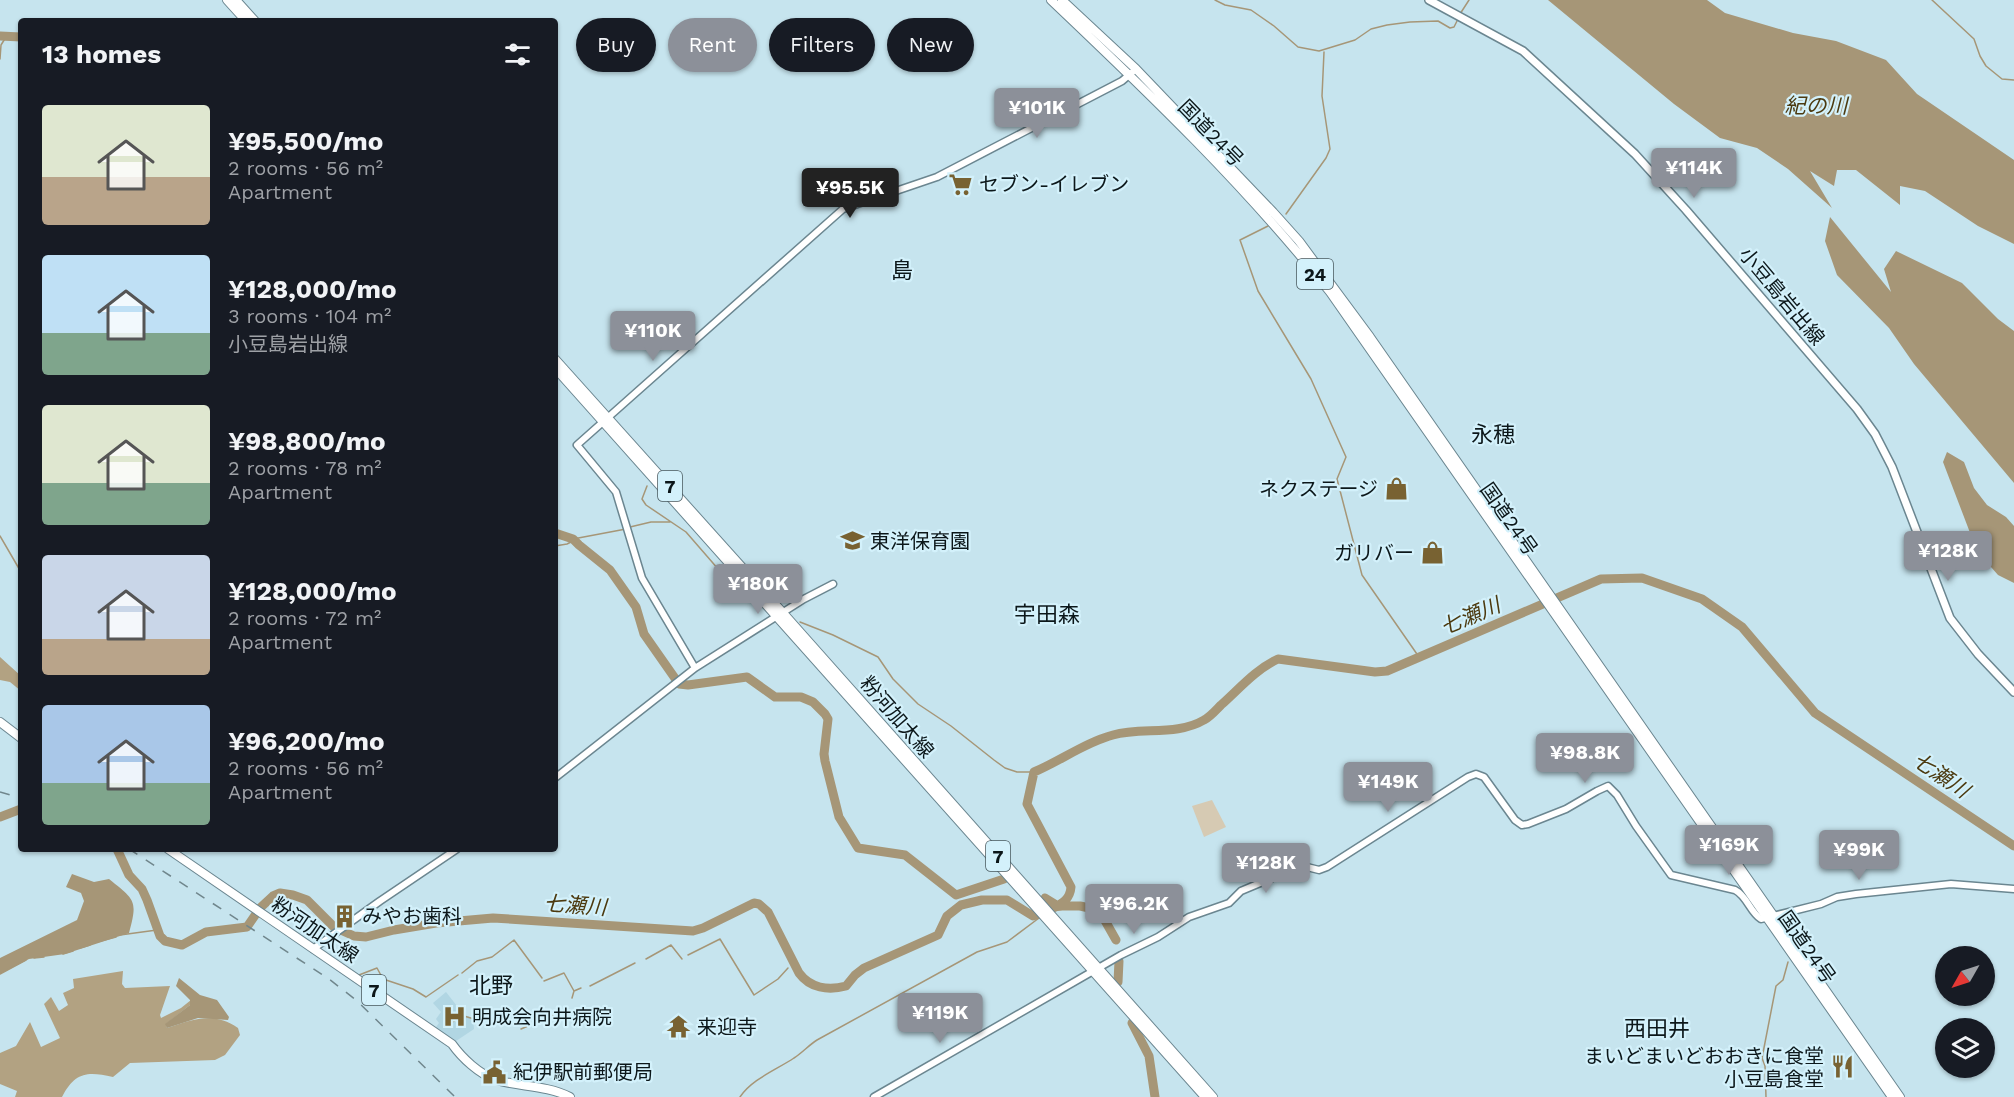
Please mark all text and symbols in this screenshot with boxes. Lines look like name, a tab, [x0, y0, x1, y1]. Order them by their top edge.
chip: Buy	[576, 18, 656, 72]
chip: Rent	[668, 18, 757, 72]
chip: Filters	[769, 18, 875, 72]
chip: New	[887, 18, 974, 72]
icon: filters	[501, 38, 534, 71]
text: 13 homes	[42, 39, 161, 69]
pin: ¥101K	[995, 88, 1079, 139]
water label: 紀の川	[1785, 93, 1849, 118]
text: ¥101K	[1008, 95, 1066, 119]
street label: 国道24号	[1173, 95, 1249, 171]
text: ¥95,500/mo	[228, 126, 383, 156]
icon: home	[90, 129, 162, 201]
pin: ¥114K	[1652, 148, 1736, 199]
text: ¥114K	[1665, 155, 1723, 179]
text: 2 rooms · 56 m²	[228, 156, 383, 180]
pin: ¥95.5K	[801, 168, 899, 219]
supermarket icon: セブン-イレブン	[948, 171, 974, 197]
place label: セブン-イレブン	[979, 172, 1129, 196]
text: ¥95.5K	[816, 175, 884, 199]
text: Apartment	[228, 180, 332, 204]
street label: 小豆島岩出線	[1734, 242, 1830, 350]
district label: 島	[891, 258, 913, 283]
road number: 24	[1297, 259, 1333, 289]
text: ¥128,000/mo	[228, 274, 397, 304]
icon: home	[90, 279, 162, 351]
text: 3 rooms · 104 m²	[228, 304, 391, 328]
pin: ¥110K	[611, 311, 695, 362]
text: ¥110K	[624, 318, 682, 342]
text: 小豆島岩出線	[228, 332, 348, 356]
district label: 永穂	[1471, 422, 1515, 447]
text: ¥98,800/mo	[228, 426, 386, 456]
icon: home	[90, 429, 162, 501]
text: 2 rooms · 78 m²	[228, 456, 382, 480]
road number: 7	[658, 471, 682, 501]
shop icon: ネクステージ	[1383, 476, 1409, 502]
place label: ネクステージ	[1259, 477, 1378, 501]
street label: 国道24号	[1475, 478, 1543, 560]
text: Apartment	[228, 480, 332, 504]
school or university icon: 東洋保育園	[839, 528, 865, 554]
place label: 東洋保育園	[870, 529, 970, 553]
pin: ¥128K	[1906, 531, 1990, 582]
text: ¥128K	[1918, 538, 1978, 562]
shop icon: ガリバー	[1419, 540, 1445, 566]
place label: ガリバー	[1334, 541, 1414, 565]
pin: ¥180K	[716, 564, 800, 615]
text: ¥180K	[727, 571, 789, 595]
text: ¥128,000/mo	[228, 576, 397, 606]
icon: home	[90, 579, 162, 651]
water label: 七瀬川	[1436, 591, 1506, 640]
district label: 宇田森	[1014, 602, 1080, 627]
text: 2 rooms · 72 m²	[228, 606, 381, 630]
text: Apartment	[228, 630, 332, 654]
street label: 粉河加太線	[855, 671, 939, 763]
text: ¥96,200/mo	[228, 726, 385, 756]
icon: home	[90, 729, 162, 801]
pin: ¥98.8K	[1536, 733, 1634, 784]
text: ¥98.8K	[1550, 740, 1620, 764]
water label: 七瀬川	[1908, 747, 1976, 804]
text: 2 rooms · 56 m²	[228, 756, 383, 780]
pin: ¥149K	[1346, 762, 1430, 813]
text: ¥149K	[1357, 769, 1419, 793]
text: Apartment	[228, 780, 332, 804]
pin: ¥169K	[1687, 825, 1771, 876]
pin: ¥99K	[1823, 830, 1895, 881]
text: ¥169K	[1699, 832, 1759, 856]
text: ¥99K	[1833, 837, 1885, 861]
road number: 7	[986, 841, 1010, 871]
pin: ¥128K	[1224, 843, 1308, 894]
text: ¥128K	[1236, 850, 1296, 874]
pin: ¥96.2K	[1085, 884, 1183, 935]
water label: 七瀬川	[543, 890, 609, 920]
text: ¥96.2K	[1099, 891, 1169, 915]
street label: 粉河加太線	[267, 892, 363, 968]
building icon: みやお歯科	[331, 903, 357, 929]
place label: みやお歯科	[362, 904, 462, 928]
street label: 国道24号	[1773, 906, 1841, 988]
north arrow	[1935, 946, 1995, 1006]
map controls	[1935, 946, 1995, 1078]
district label: 北野	[469, 973, 513, 998]
road number: 7	[362, 975, 386, 1005]
pin: ¥119K	[898, 993, 982, 1044]
text: ¥119K	[912, 1000, 968, 1024]
hospital icon: 明成会向井病院	[441, 1004, 467, 1030]
place label: 明成会向井病院	[472, 1005, 612, 1029]
temple icon: 来迎寺	[666, 1014, 692, 1040]
place label: 来迎寺	[697, 1015, 757, 1039]
district label: 西田井	[1624, 1016, 1690, 1041]
button: layers	[1935, 1018, 1995, 1078]
place label: まいどまいどおおきに食堂 小豆島食堂	[1584, 1044, 1824, 1091]
restaurant icon: まいどまいどおおきに食堂 小豆島食堂	[1829, 1054, 1855, 1080]
public building icon: 紀伊駅前郵便局	[482, 1059, 508, 1085]
place label: 紀伊駅前郵便局	[513, 1060, 653, 1084]

